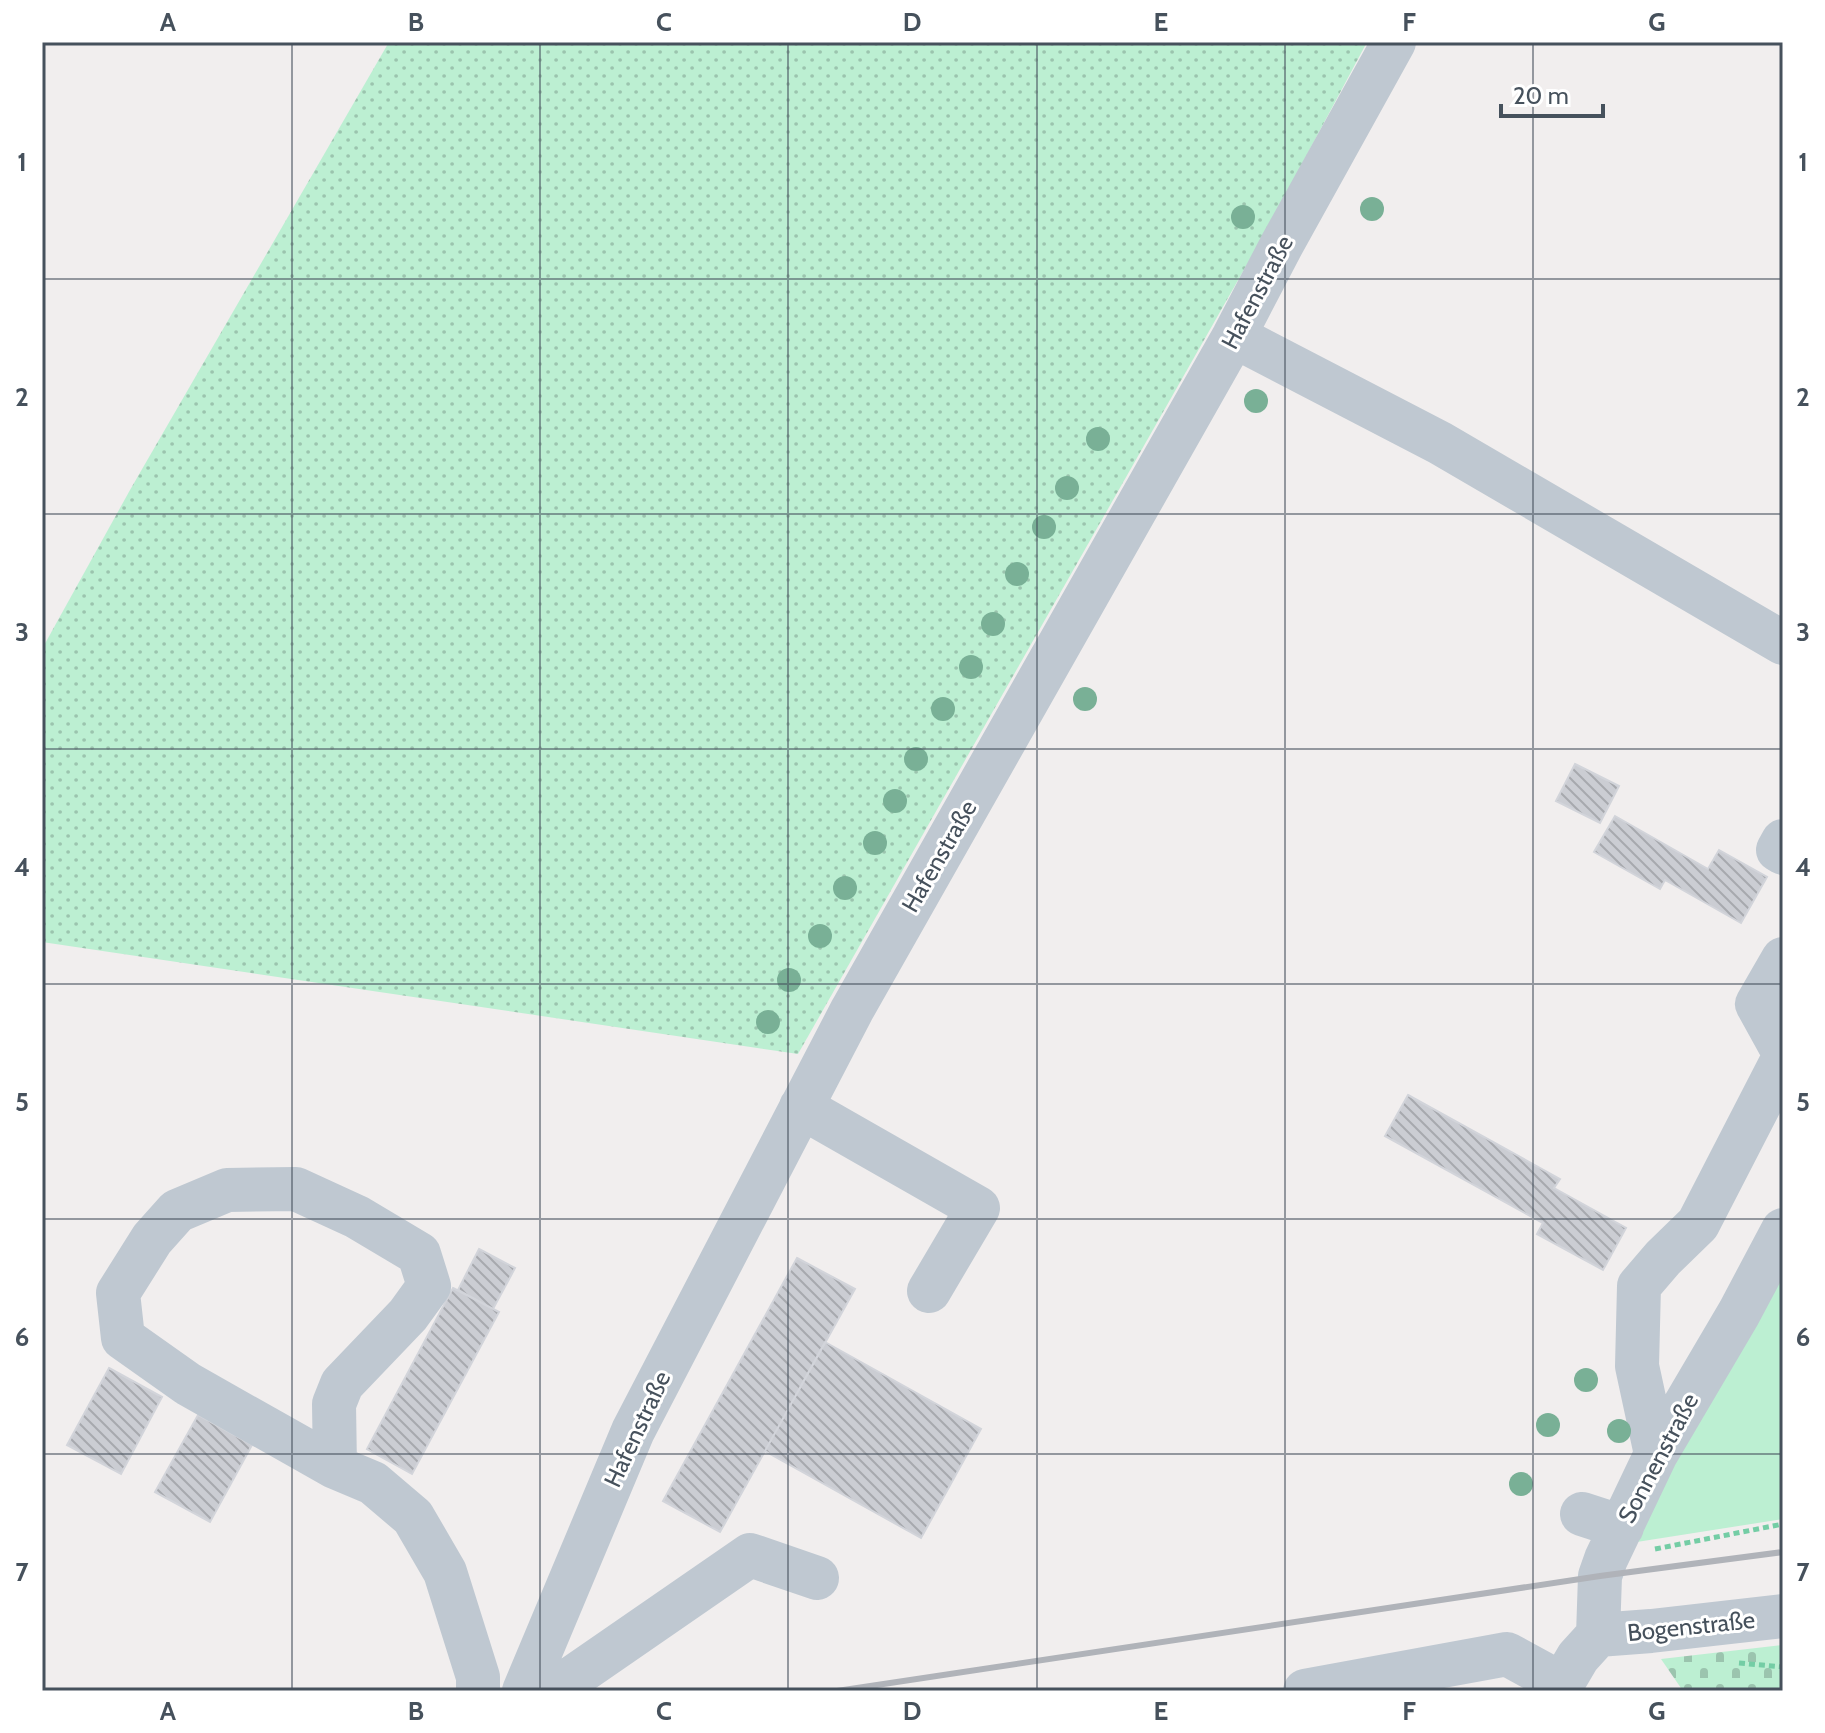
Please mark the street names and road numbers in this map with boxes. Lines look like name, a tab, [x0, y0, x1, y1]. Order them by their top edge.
street label: Hafenstraße	[1215, 230, 1299, 354]
street label: Hafenstraße	[895, 795, 983, 917]
street label: Hafenstraße	[598, 1366, 676, 1492]
street label: Sonnenstraße	[1612, 1388, 1704, 1528]
street label: Bogenstraße	[1626, 1605, 1756, 1647]

